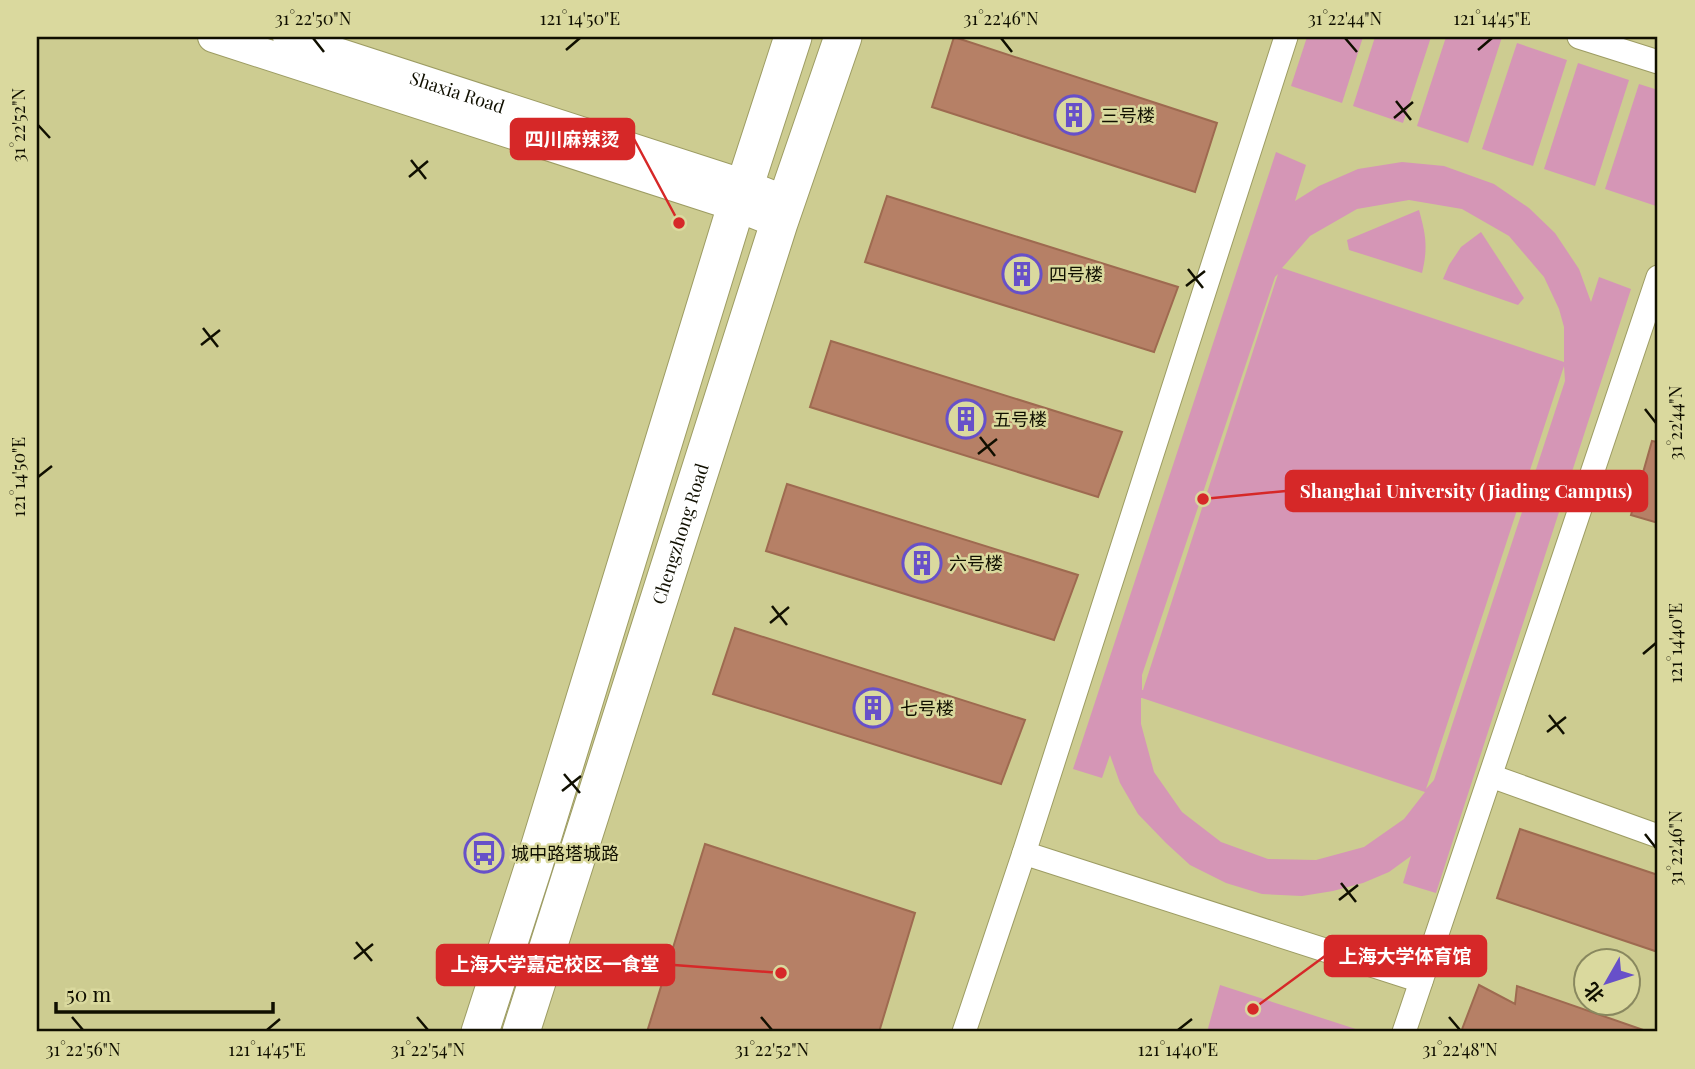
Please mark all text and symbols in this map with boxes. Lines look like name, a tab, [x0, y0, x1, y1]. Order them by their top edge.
text: 31°22'50"N	[275, 6, 352, 30]
text: 121°14'50"E	[540, 6, 620, 30]
text: 31°22'46"N	[963, 6, 1039, 30]
text: 31°22'44"N	[1308, 6, 1383, 30]
text: 121°14'45"E	[1453, 6, 1531, 30]
street label: Shaxia Road	[407, 65, 508, 119]
text: 31°22'52"N	[6, 87, 30, 162]
building icon: 三号楼	[1053, 94, 1095, 136]
place label: 三号楼	[1101, 103, 1155, 127]
callout: 四川麻辣烫	[511, 119, 634, 159]
text: 四川麻辣烫	[524, 125, 620, 151]
building icon: 四号楼	[1001, 253, 1043, 295]
place label: 四号楼	[1049, 262, 1103, 286]
text: 31°22'44"N	[1663, 385, 1687, 460]
building icon: 五号楼	[945, 398, 987, 440]
place label: 五号楼	[993, 407, 1047, 431]
text: 121°14'50"E	[6, 437, 30, 517]
street label: Chengzhong Road	[646, 460, 714, 607]
callout: Shanghai University (Jiading Campus)	[1286, 471, 1647, 511]
text: Shanghai University (Jiading Campus)	[1300, 477, 1632, 503]
building icon: 六号楼	[901, 542, 943, 584]
place label: 六号楼	[949, 551, 1003, 575]
text: 121°14'40"E	[1663, 603, 1687, 683]
building icon: 七号楼	[852, 687, 894, 729]
place label: 七号楼	[900, 696, 954, 720]
text: 31°22'46"N	[1663, 810, 1687, 886]
bus stop icon: 城中路塔城路	[463, 832, 505, 874]
place label: 城中路塔城路	[511, 841, 619, 865]
callout: 上海大学体育馆	[1325, 936, 1486, 976]
text: 上海大学体育馆	[1338, 942, 1472, 968]
callout: 上海大学嘉定校区一食堂	[437, 945, 674, 985]
north arrow	[1572, 946, 1642, 1016]
text: 上海大学嘉定校区一食堂	[450, 950, 660, 976]
scale bar	[56, 971, 273, 1015]
text: 北	[1577, 978, 1609, 1009]
text: 50 m	[66, 979, 112, 1007]
text: 31°22'56"N	[45, 1037, 121, 1061]
text: 121°14'45"E	[228, 1037, 306, 1061]
text: 31°22'54"N	[391, 1037, 466, 1061]
text: 31°22'52"N	[735, 1037, 810, 1061]
text: 121°14'40"E	[1138, 1037, 1218, 1061]
text: 31°22'48"N	[1422, 1037, 1498, 1061]

